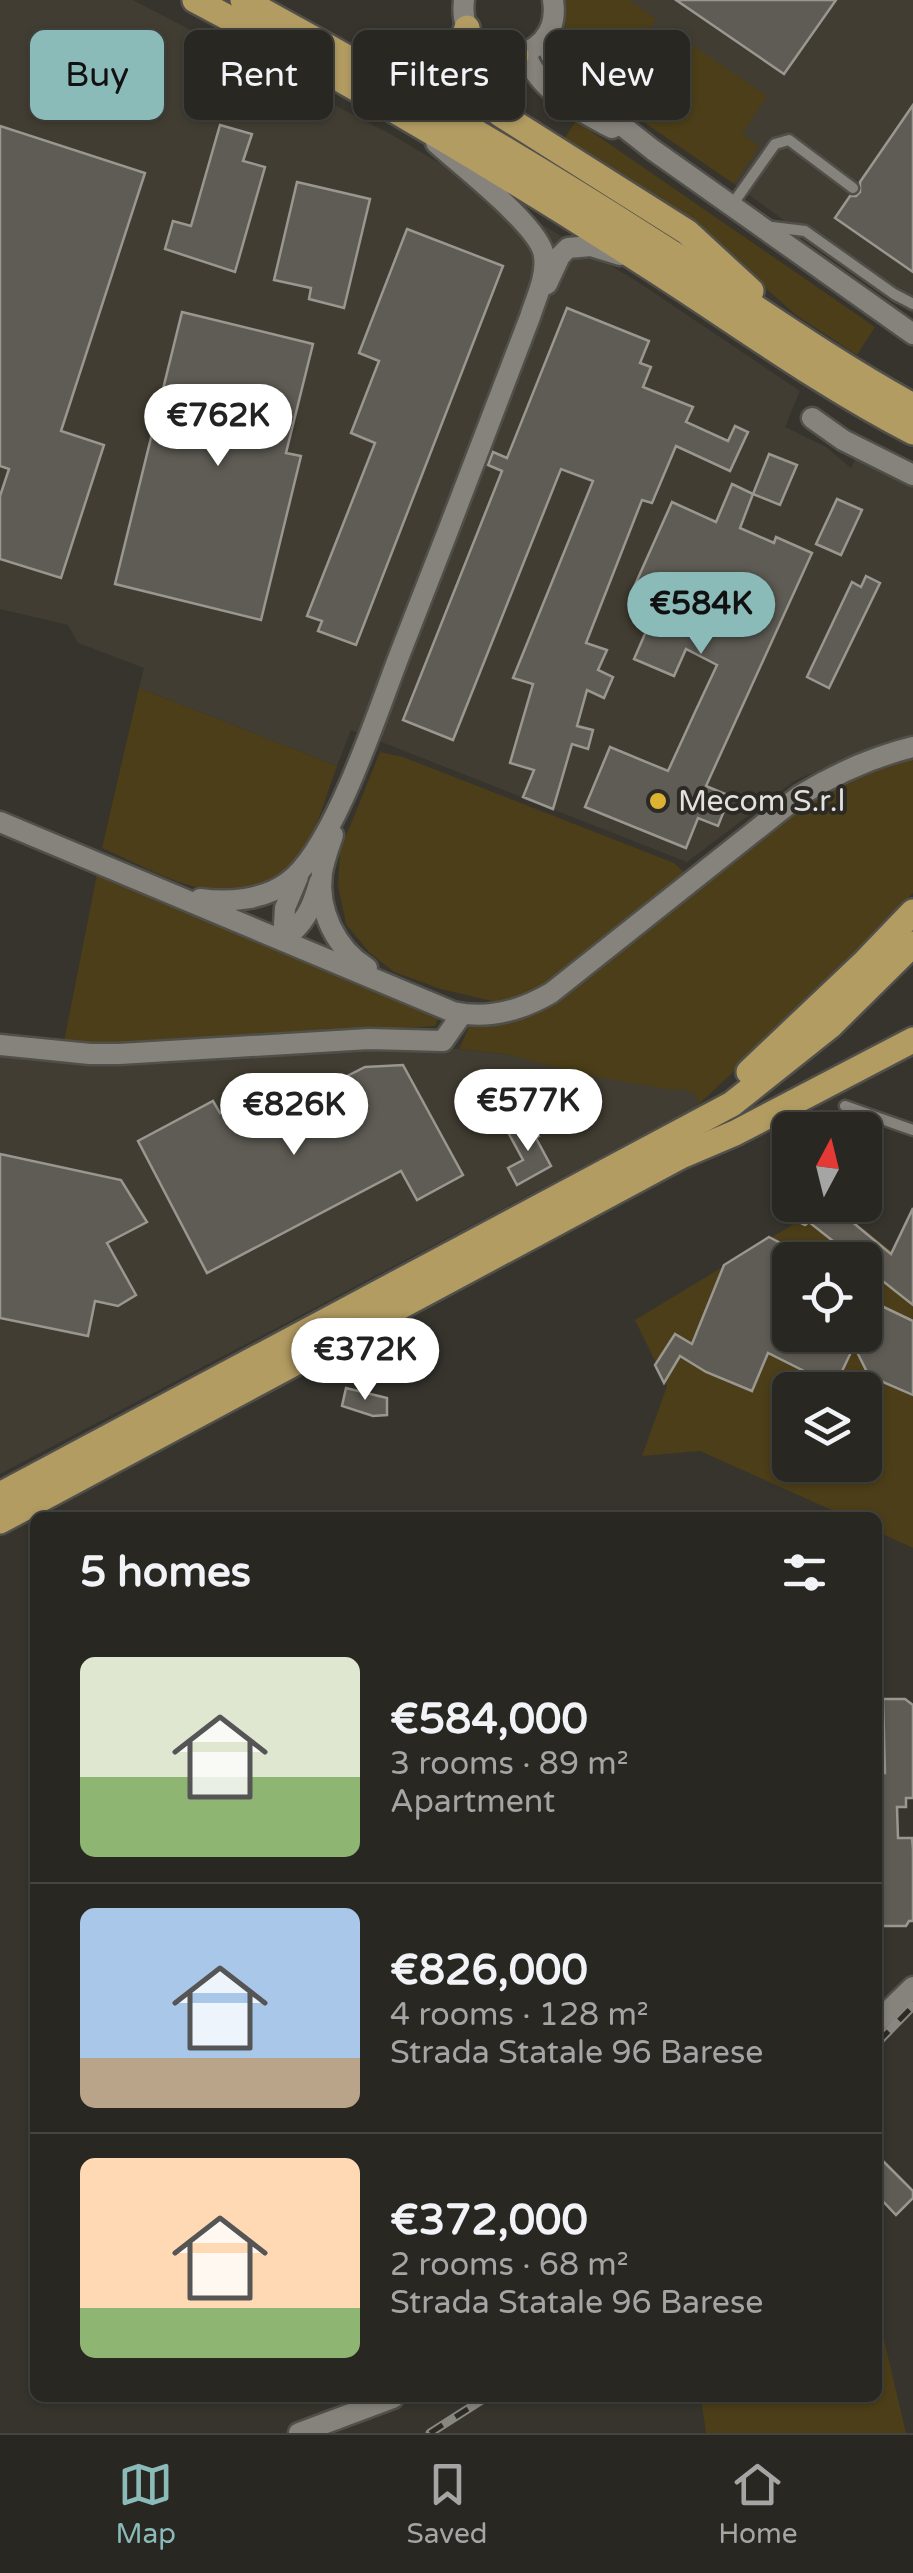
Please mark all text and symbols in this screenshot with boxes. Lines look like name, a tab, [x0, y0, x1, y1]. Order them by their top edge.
chip: Buy	[30, 30, 164, 120]
chip: Rent	[184, 30, 333, 120]
chip: Filters	[353, 30, 525, 120]
chip: New	[545, 30, 690, 120]
pin: €762K	[148, 384, 288, 469]
text: €762K	[166, 397, 270, 435]
pin: €584K	[631, 572, 771, 657]
text: €584K	[649, 585, 753, 623]
place label: Mecom S.r.l	[678, 783, 845, 820]
marker: Mecom S.r.l	[647, 790, 669, 812]
pin: €577K	[458, 1069, 598, 1154]
pin: €826K	[224, 1073, 364, 1158]
text: €577K	[476, 1082, 580, 1120]
text: €826K	[242, 1086, 346, 1124]
north arrow	[772, 1112, 882, 1222]
map controls	[772, 1112, 882, 1482]
button: locate	[772, 1242, 882, 1352]
pin: €372K	[295, 1318, 435, 1403]
text: €372K	[313, 1331, 417, 1369]
button: layers	[772, 1372, 882, 1482]
icon: filters	[777, 1545, 832, 1600]
text: 5 homes	[80, 1547, 251, 1598]
text: €584,000	[390, 1694, 588, 1745]
icon: home	[160, 1697, 280, 1817]
text: 3 rooms · 89 m²	[390, 1745, 629, 1783]
text: Apartment	[390, 1783, 555, 1821]
text: €826,000	[390, 1945, 588, 1996]
icon: home	[160, 1948, 280, 2068]
text: 4 rooms · 128 m²	[390, 1996, 649, 2034]
text: Strada Statale 96 Barese	[390, 2034, 763, 2072]
text: €372,000	[390, 2195, 588, 2246]
icon: home	[160, 2198, 280, 2318]
text: 2 rooms · 68 m²	[390, 2246, 629, 2284]
text: Strada Statale 96 Barese	[390, 2284, 763, 2322]
tab: Map	[115, 2457, 176, 2551]
tab: Saved	[407, 2457, 488, 2551]
tab: Home	[718, 2457, 798, 2551]

